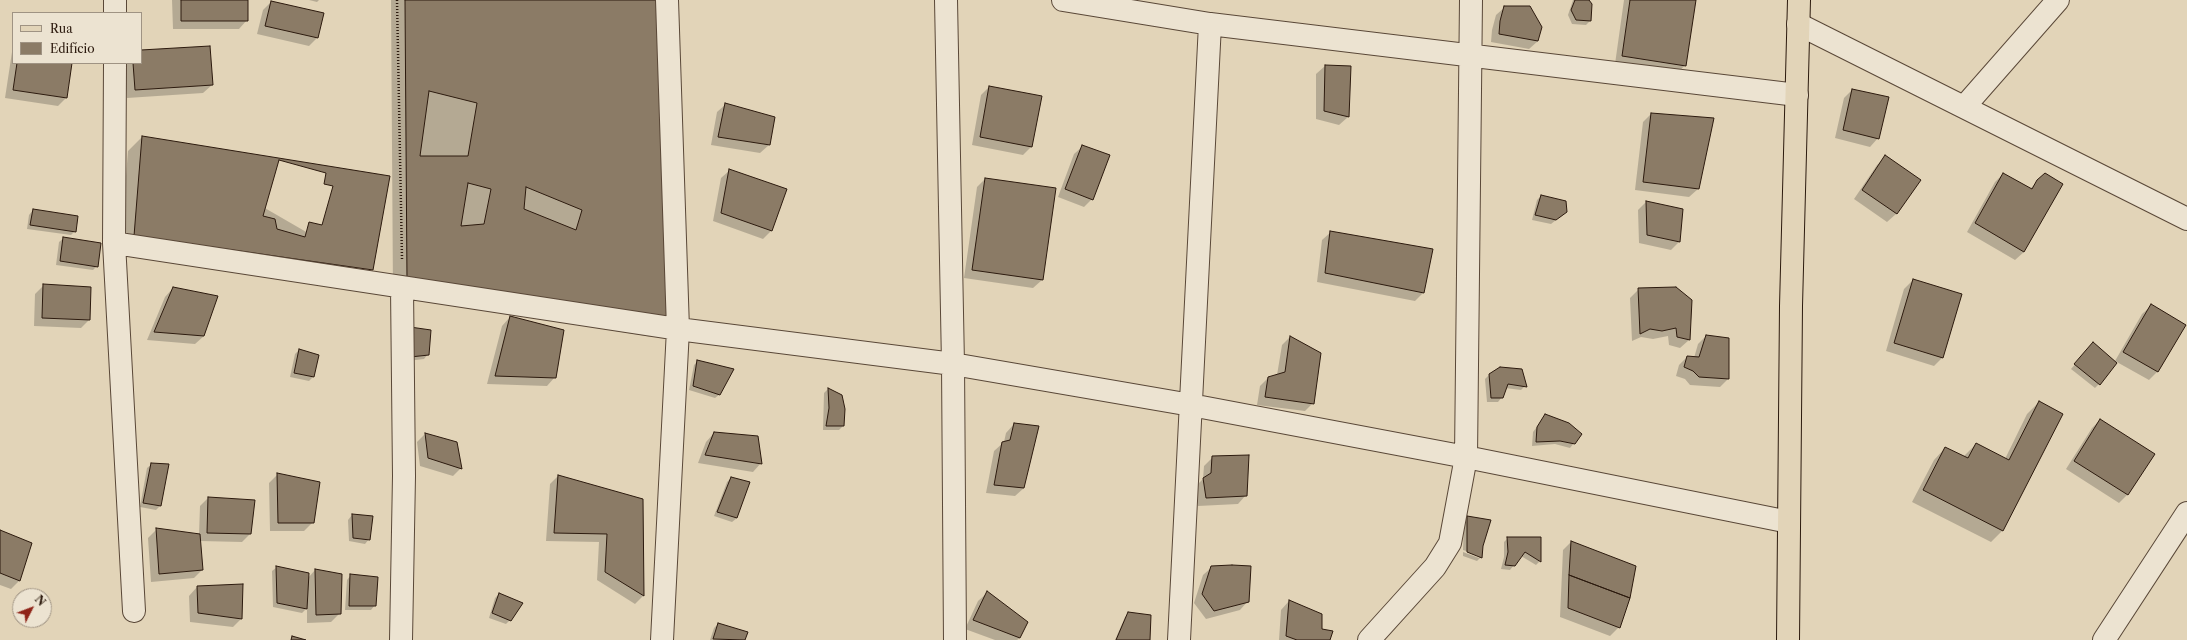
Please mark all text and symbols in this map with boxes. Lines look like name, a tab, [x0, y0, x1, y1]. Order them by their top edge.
legend	[12, 12, 142, 64]
text: Rua	[50, 21, 73, 36]
text: Edifício	[50, 41, 95, 56]
north arrow	[12, 588, 52, 628]
text: N	[32, 592, 49, 609]

